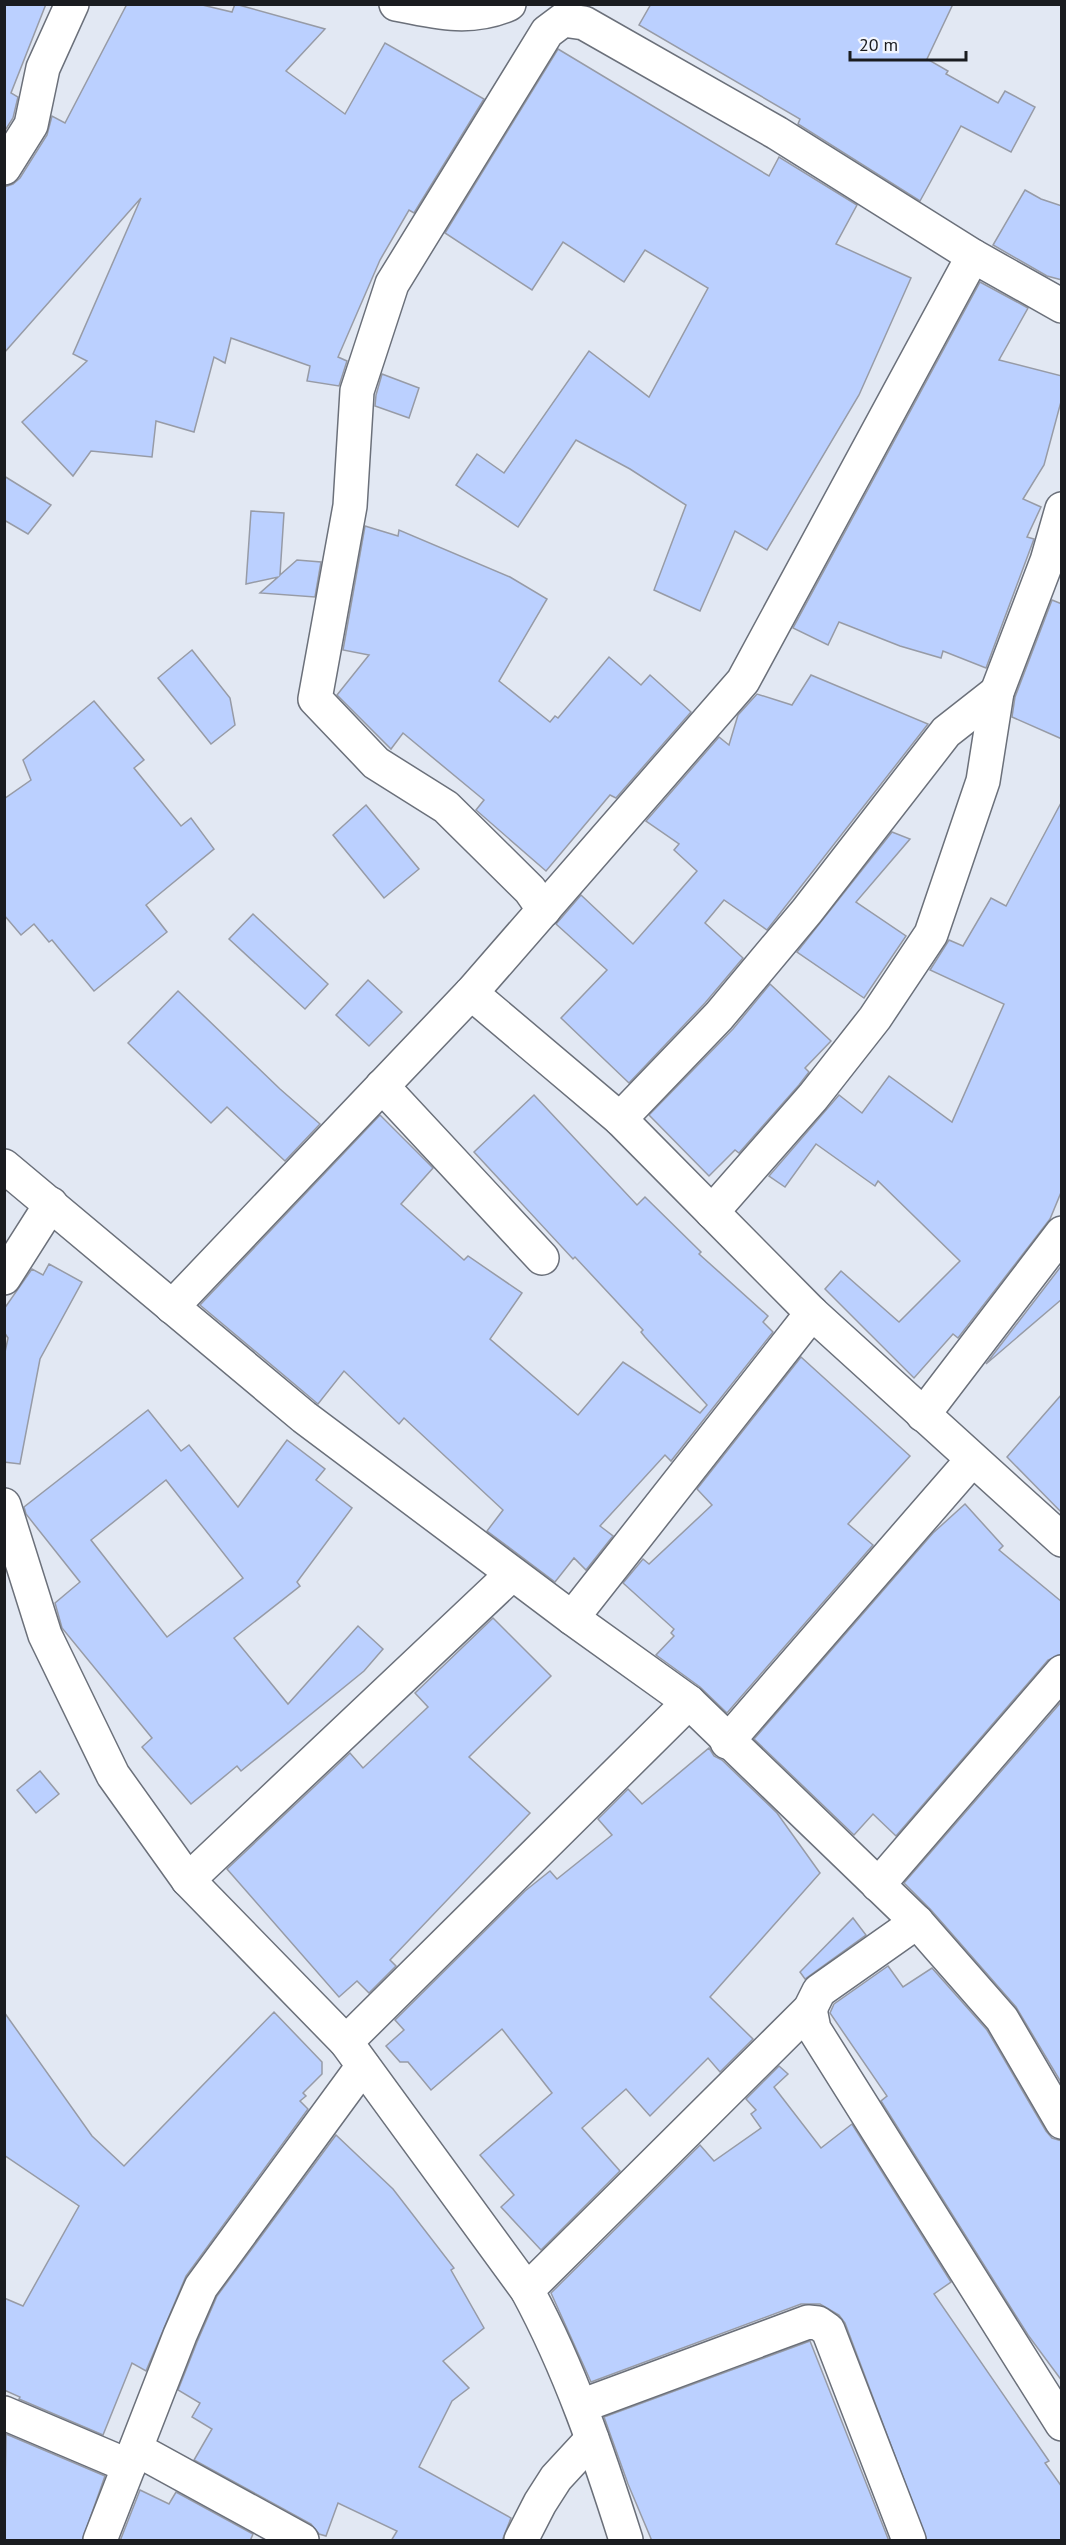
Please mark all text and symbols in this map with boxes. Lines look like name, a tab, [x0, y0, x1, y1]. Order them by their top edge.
scale bar	[850, 24, 966, 62]
text: 20 m	[859, 33, 898, 56]

